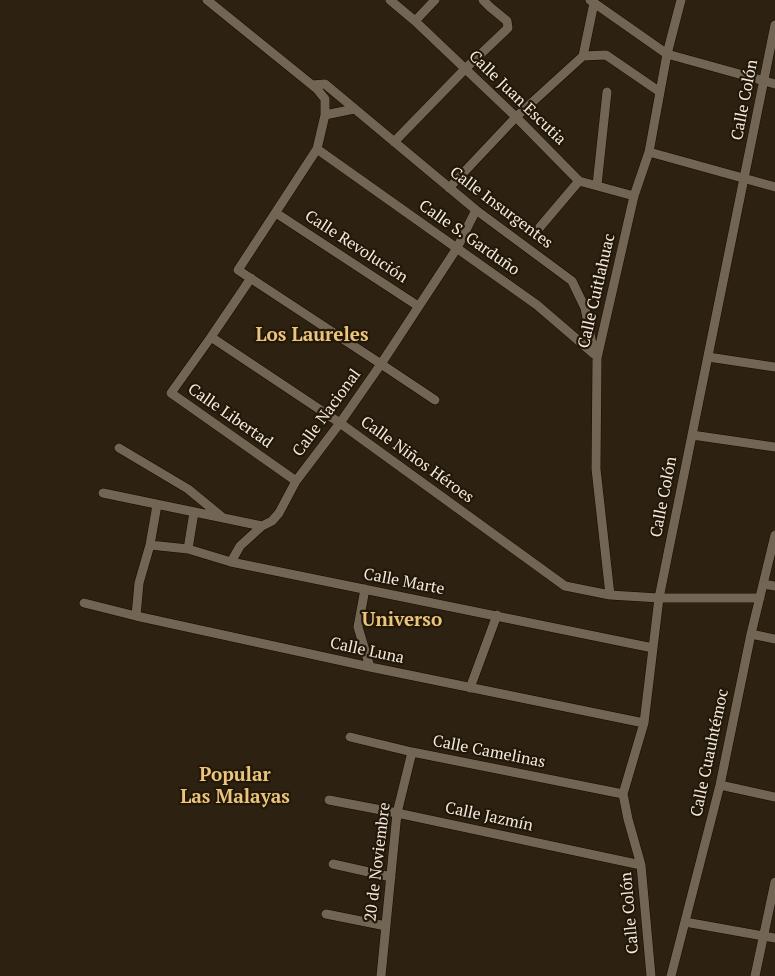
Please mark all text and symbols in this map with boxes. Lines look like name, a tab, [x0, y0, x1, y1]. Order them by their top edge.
street label: Calle Juan Escutia	[464, 47, 570, 149]
street label: Calle Colón	[728, 58, 762, 142]
street label: Calle Insurgentes	[446, 163, 556, 253]
street label: Calle S. Garduño	[415, 196, 523, 280]
street label: Calle Revolución	[301, 207, 411, 287]
street label: Calle Cuitlahuac	[574, 232, 620, 350]
district label: Los Laureles	[255, 325, 369, 347]
street label: Calle Nacional	[289, 366, 365, 460]
street label: Calle Libertad	[184, 380, 276, 452]
street label: Calle Niños Héroes	[357, 412, 477, 508]
street label: Calle Colón	[647, 455, 681, 539]
street label: Calle Marte	[362, 565, 446, 599]
district label: Universo	[362, 610, 442, 632]
street label: Calle Luna	[328, 634, 406, 668]
street label: Calle Cuauhtémoc	[687, 687, 733, 819]
street label: Calle Camelinas	[431, 732, 547, 772]
district label: Popular Las Malayas	[180, 765, 290, 809]
street label: Calle Jazmín	[443, 798, 535, 836]
street label: 20 de Noviembre	[361, 801, 395, 923]
street label: Calle Colón	[617, 871, 643, 955]

